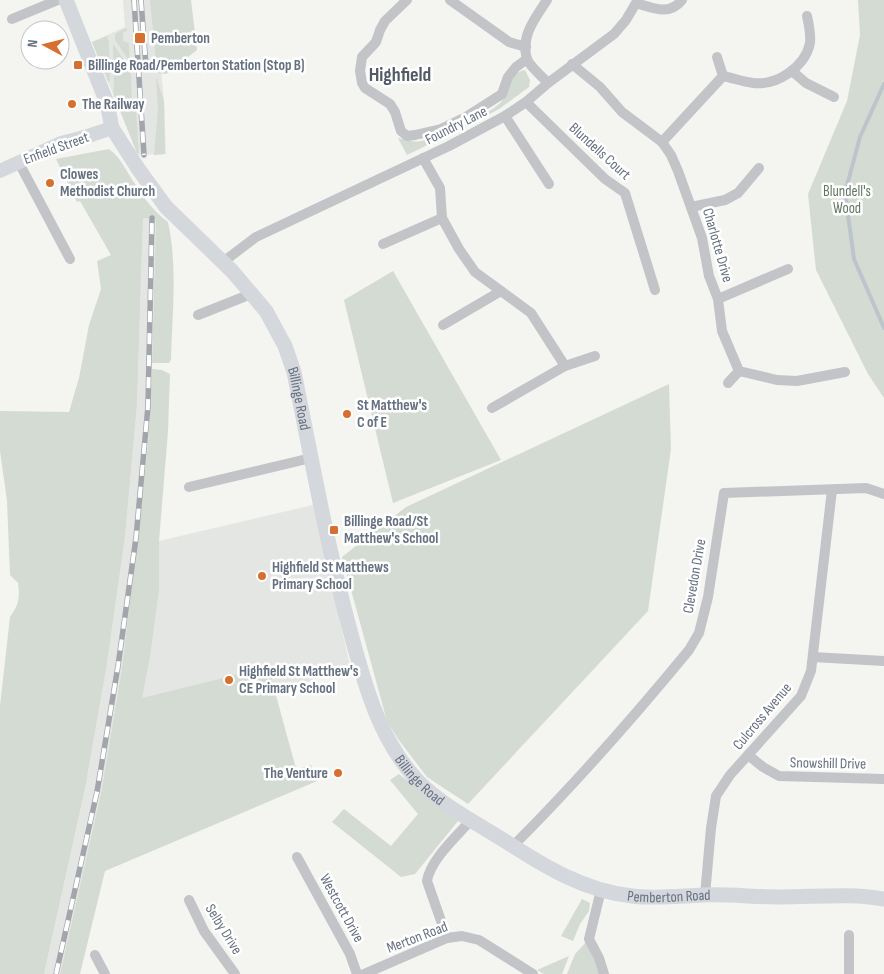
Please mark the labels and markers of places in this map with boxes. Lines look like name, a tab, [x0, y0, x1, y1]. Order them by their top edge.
place label: Pemberton	[151, 29, 210, 48]
marker: Pemberton	[133, 31, 147, 45]
place label: Billinge Road/Pemberton Station (Stop B)	[88, 56, 304, 75]
marker: Billinge Road/Pemberton Station (Stop B)	[72, 59, 84, 71]
place label: The Railway	[82, 95, 145, 114]
marker: The Railway	[66, 98, 78, 110]
place label: Clowes Methodist Church	[60, 165, 155, 201]
marker: Clowes Methodist Church	[44, 177, 56, 189]
place label: St Matthew's C of E	[357, 396, 427, 432]
marker: St Matthew's C of E	[341, 408, 353, 420]
place label: Billinge Road/St Matthew's School	[344, 512, 438, 548]
marker: Billinge Road/St Matthew's School	[328, 524, 340, 536]
place label: Highfield St Matthews Primary School	[272, 558, 389, 594]
marker: Highfield St Matthews Primary School	[256, 570, 268, 582]
place label: Highfield St Matthew's CE Primary School	[239, 662, 359, 698]
marker: Highfield St Matthew's CE Primary School	[223, 674, 235, 686]
place label: The Venture	[264, 764, 328, 783]
marker: The Venture	[332, 767, 344, 779]

